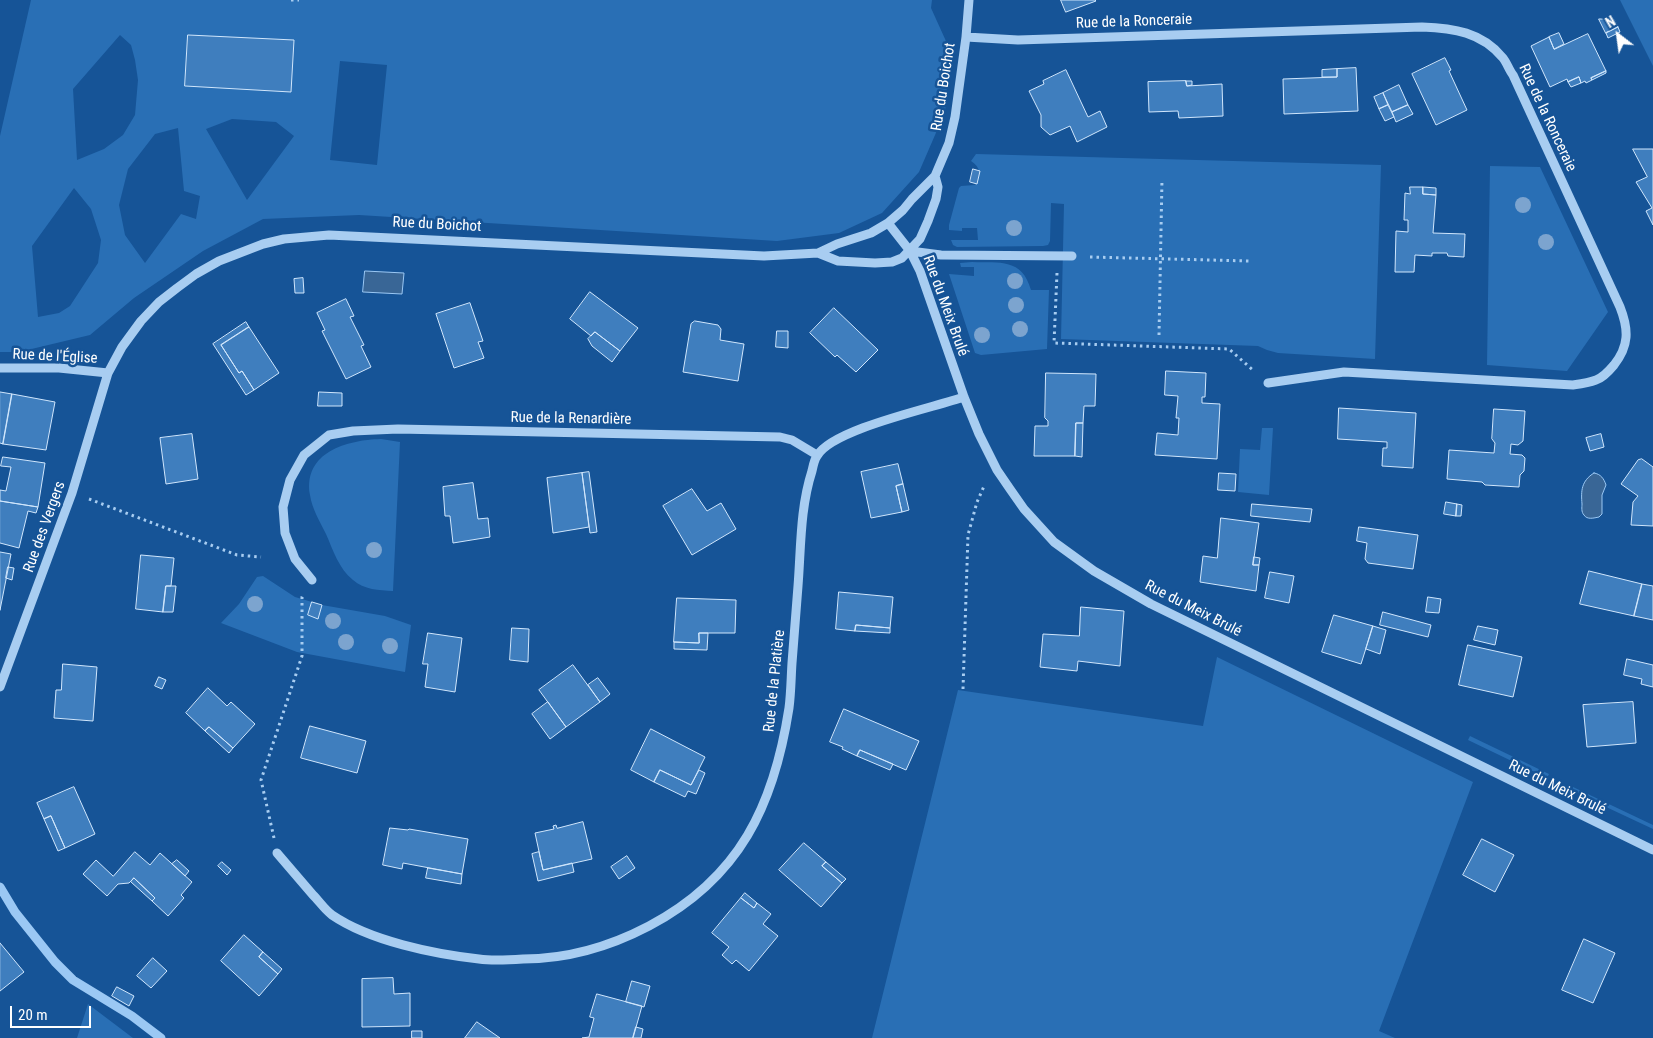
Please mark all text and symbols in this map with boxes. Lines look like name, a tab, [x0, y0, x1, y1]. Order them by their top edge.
north arrow	[1593, 10, 1643, 60]
street label: Rue de la Ronceraie	[1076, 11, 1192, 33]
text: N	[1603, 13, 1618, 31]
street label: Rue du Boichot	[928, 42, 960, 132]
street label: Rue de la Ronceraie	[1514, 61, 1580, 175]
street label: Rue du Boichot	[392, 214, 482, 236]
street label: Rue du Meix Brulé	[918, 253, 972, 359]
street label: Rue de l'Église	[12, 346, 98, 368]
street label: Rue de la Renardière	[510, 409, 632, 429]
street label: Rue des Vergers	[20, 479, 70, 575]
street label: Rue du Meix Brulé	[1142, 577, 1244, 641]
street label: Rue de la Platière	[761, 629, 789, 733]
street label: Rue du Meix Brulé	[1505, 757, 1609, 819]
scale bar	[12, 996, 94, 1028]
text: 20 m	[18, 1006, 48, 1024]

